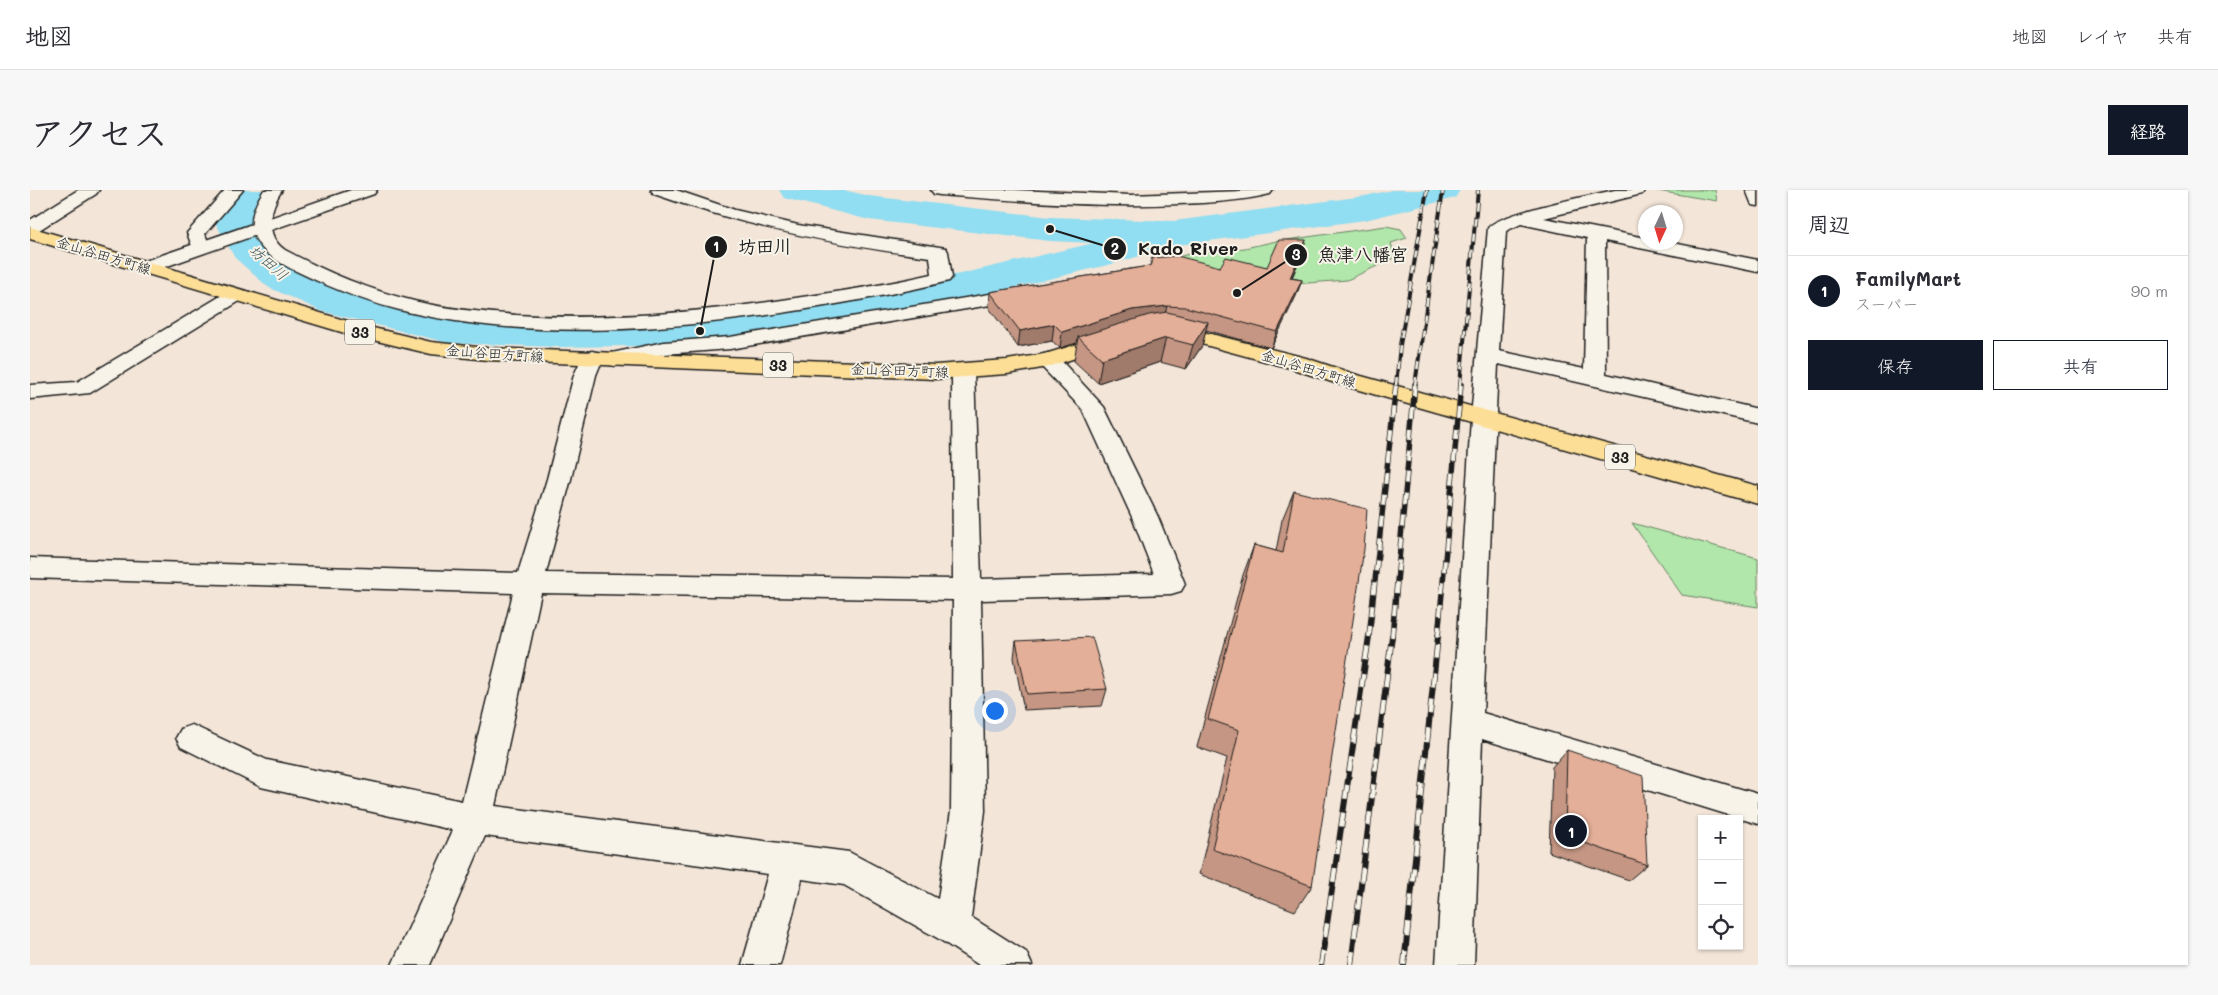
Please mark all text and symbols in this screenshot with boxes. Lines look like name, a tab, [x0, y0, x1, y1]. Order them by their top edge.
text: 地図	[25, 20, 73, 51]
text: 地図	[2012, 24, 2048, 48]
text: レイヤ	[2076, 24, 2129, 48]
text: 共有	[2157, 24, 2193, 48]
button: 経路	[2108, 105, 2188, 155]
text: アクセス	[30, 109, 168, 155]
north arrow	[1638, 205, 1683, 250]
text: 周辺	[1808, 210, 1850, 237]
callout: 坊田川	[703, 230, 802, 263]
street label: 金山谷田方町線	[54, 232, 154, 278]
callout: Kado River	[1103, 232, 1248, 265]
text: 坊田川	[738, 234, 792, 258]
text: 1	[713, 236, 719, 256]
text: Kado River	[1138, 236, 1238, 260]
text: 2	[1111, 238, 1119, 258]
callout: 魚津八幡宮	[1283, 239, 1418, 272]
water label: 坊田川	[245, 240, 293, 284]
text: 魚津八幡宮	[1318, 242, 1408, 266]
text: 3	[1291, 244, 1301, 264]
text: FamilyMart	[1855, 266, 1961, 291]
text: 1	[1820, 280, 1828, 301]
text: 90 m	[2131, 280, 2168, 301]
text: スーパー	[1855, 293, 1918, 314]
road number: 33	[345, 320, 375, 344]
street label: 金山谷田方町線	[445, 340, 545, 366]
button: 保存	[1808, 340, 1983, 390]
button: 共有	[1993, 340, 2168, 390]
street label: 金山谷田方町線	[1259, 345, 1359, 391]
road number: 33	[763, 352, 793, 378]
street label: 金山谷田方町線	[851, 359, 949, 381]
road number: 33	[1605, 444, 1635, 470]
your location	[982, 698, 1008, 724]
pin: 1	[1555, 812, 1587, 850]
map controls	[1698, 815, 1743, 950]
button: +	[1698, 815, 1743, 860]
button: −	[1698, 860, 1743, 905]
button: locate	[1698, 905, 1743, 950]

